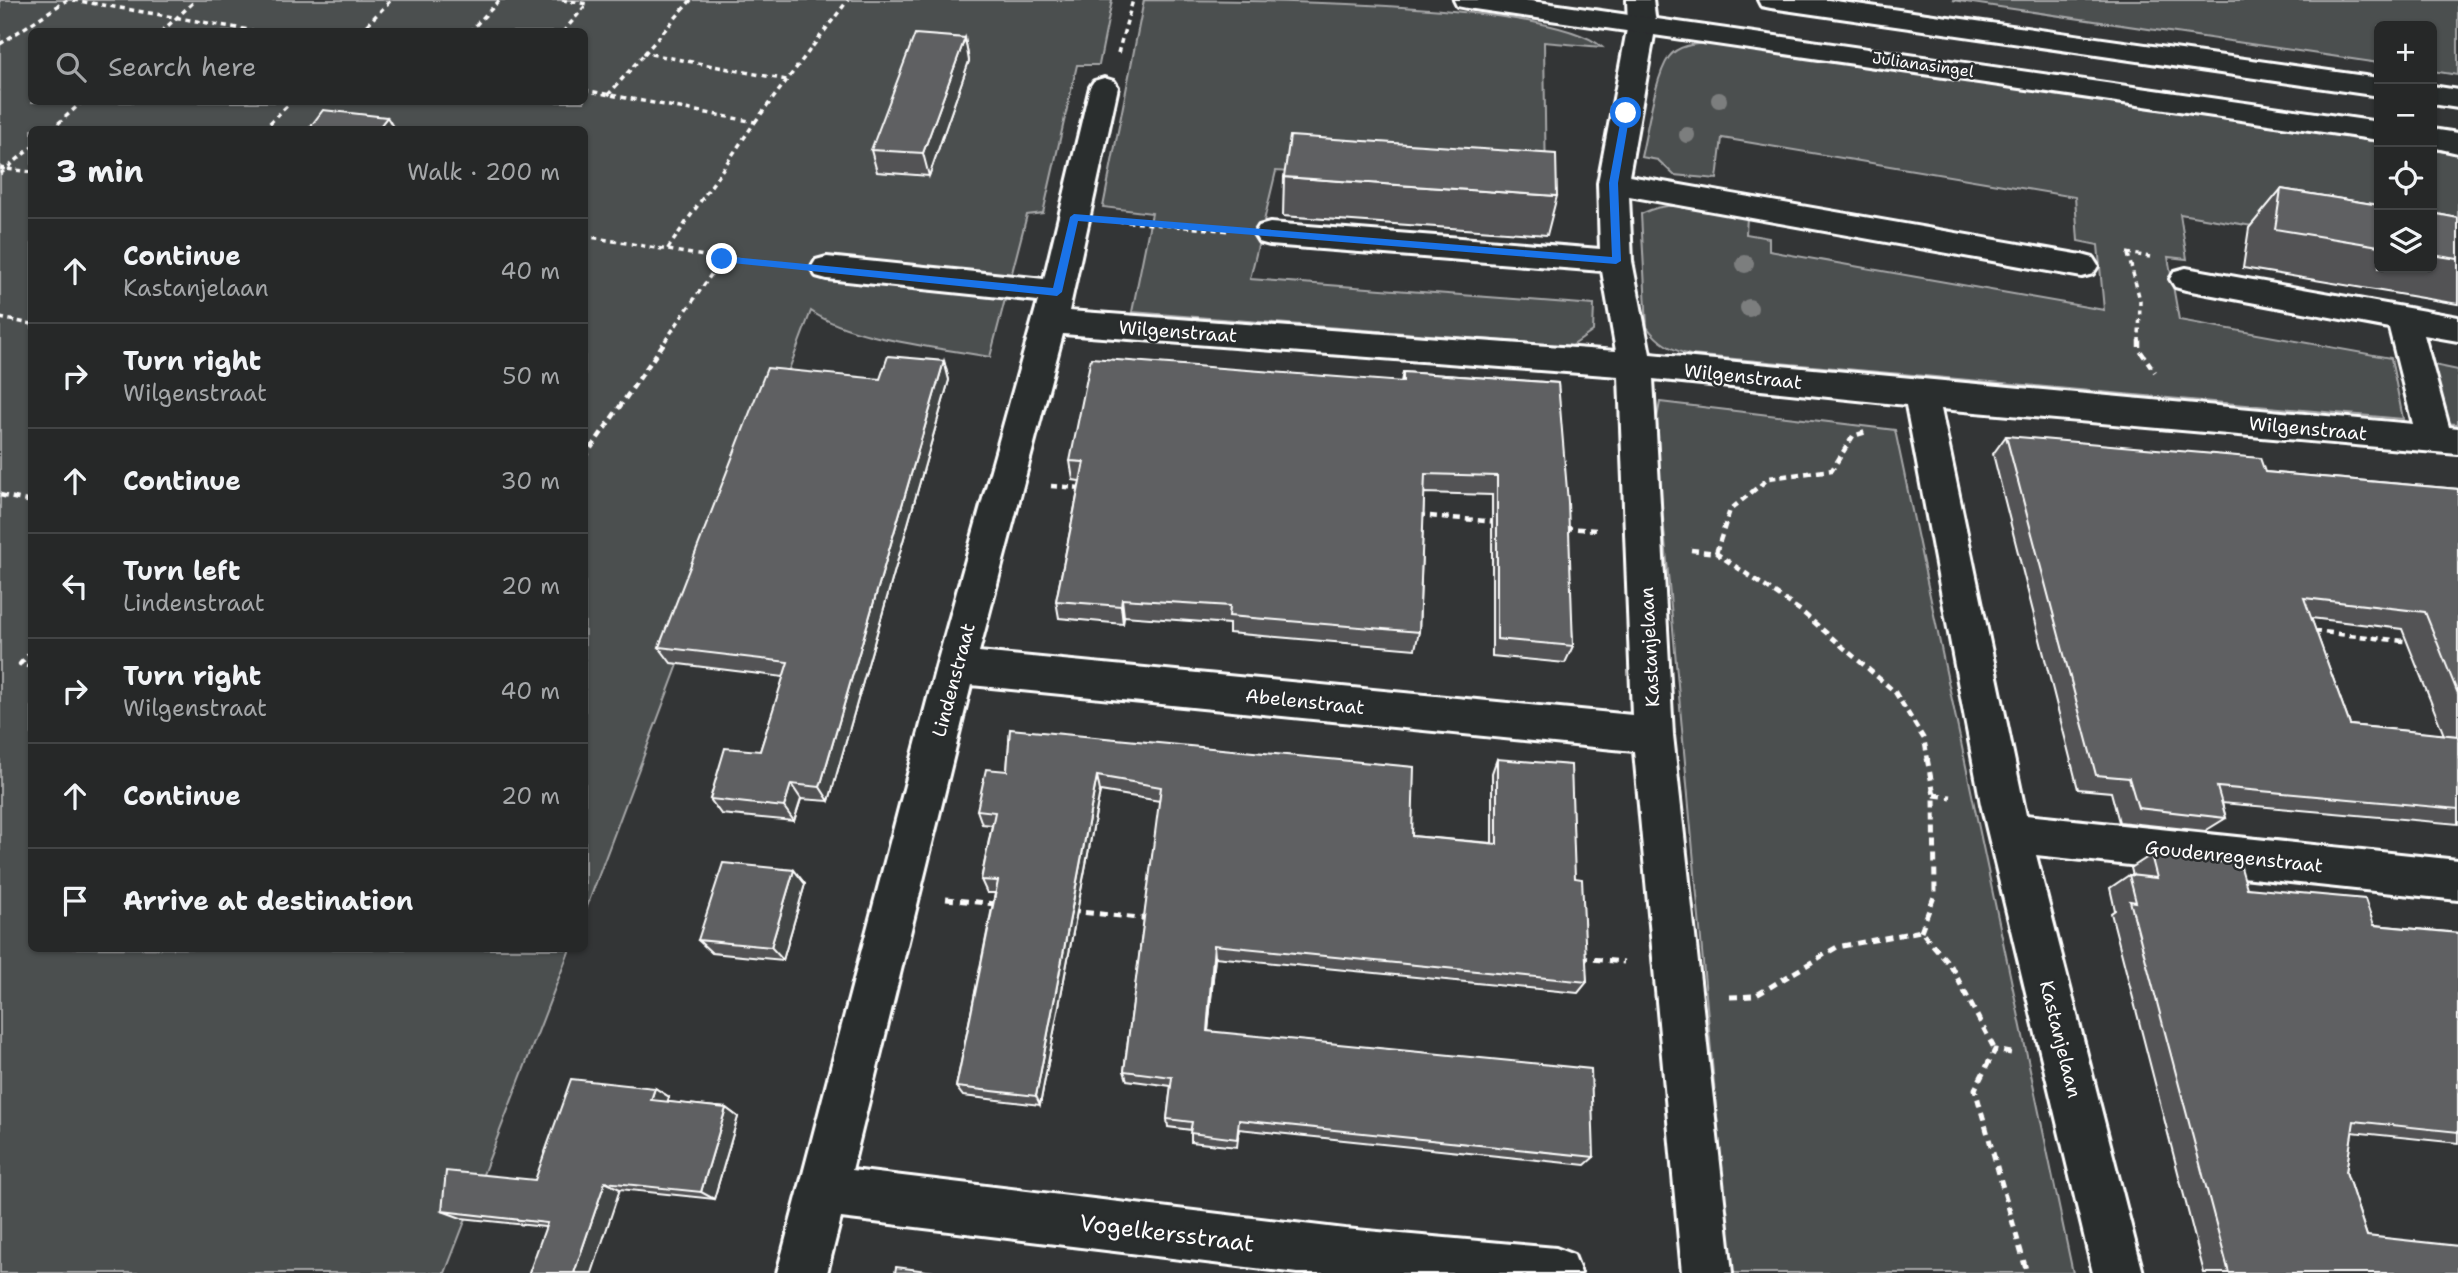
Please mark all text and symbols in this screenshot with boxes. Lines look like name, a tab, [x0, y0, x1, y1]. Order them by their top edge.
map controls	[2374, 21, 2437, 273]
button: +	[2374, 21, 2437, 84]
search box	[28, 28, 588, 105]
street label: Julianasingel	[1871, 47, 1975, 82]
icon: search	[52, 48, 90, 86]
text: Search here	[108, 49, 257, 84]
button: −	[2374, 84, 2437, 147]
route start	[1610, 97, 1641, 128]
button: locate	[2374, 147, 2437, 210]
text: 3 min	[56, 151, 143, 192]
text: Walk · 200 m	[407, 157, 560, 187]
button: layers	[2374, 210, 2437, 273]
text: Continue	[123, 238, 241, 273]
route end	[706, 243, 737, 274]
icon: ahead	[56, 252, 94, 290]
text: 40 m	[500, 256, 560, 286]
text: Kastanjelaan	[123, 273, 269, 303]
street label: Wilgenstraat	[1118, 315, 1238, 348]
text: Turn right	[123, 343, 261, 378]
icon: right	[56, 357, 94, 395]
street label: Wilgenstraat	[1682, 358, 1803, 395]
text: 50 m	[502, 361, 560, 391]
text: Wilgenstraat	[123, 378, 267, 408]
street label: Wilgenstraat	[2248, 411, 2368, 446]
icon: ahead	[56, 462, 94, 500]
text: Continue	[123, 463, 241, 498]
text: 30 m	[501, 466, 560, 496]
text: Turn left	[123, 553, 240, 588]
icon: left	[56, 567, 94, 605]
text: 20 m	[501, 571, 560, 601]
street label: Kastanjelaan	[1634, 586, 1665, 708]
text: Lindenstraat	[123, 588, 265, 618]
street label: Lindenstraat	[926, 620, 981, 740]
text: Turn right	[123, 658, 261, 693]
icon: right	[56, 672, 94, 710]
text: 40 m	[500, 676, 560, 706]
street label: Abelenstraat	[1244, 683, 1366, 720]
text: Wilgenstraat	[123, 693, 267, 723]
icon: ahead	[56, 777, 94, 815]
text: Continue	[123, 778, 241, 813]
text: 20 m	[501, 781, 560, 811]
street label: Goudenregenstraat	[2144, 835, 2324, 878]
icon: arrive	[56, 882, 94, 920]
text: Arrive at destination	[123, 883, 413, 918]
street label: Kastanjelaan	[2034, 978, 2087, 1100]
street label: Vogelkersstraat	[1078, 1207, 1256, 1259]

